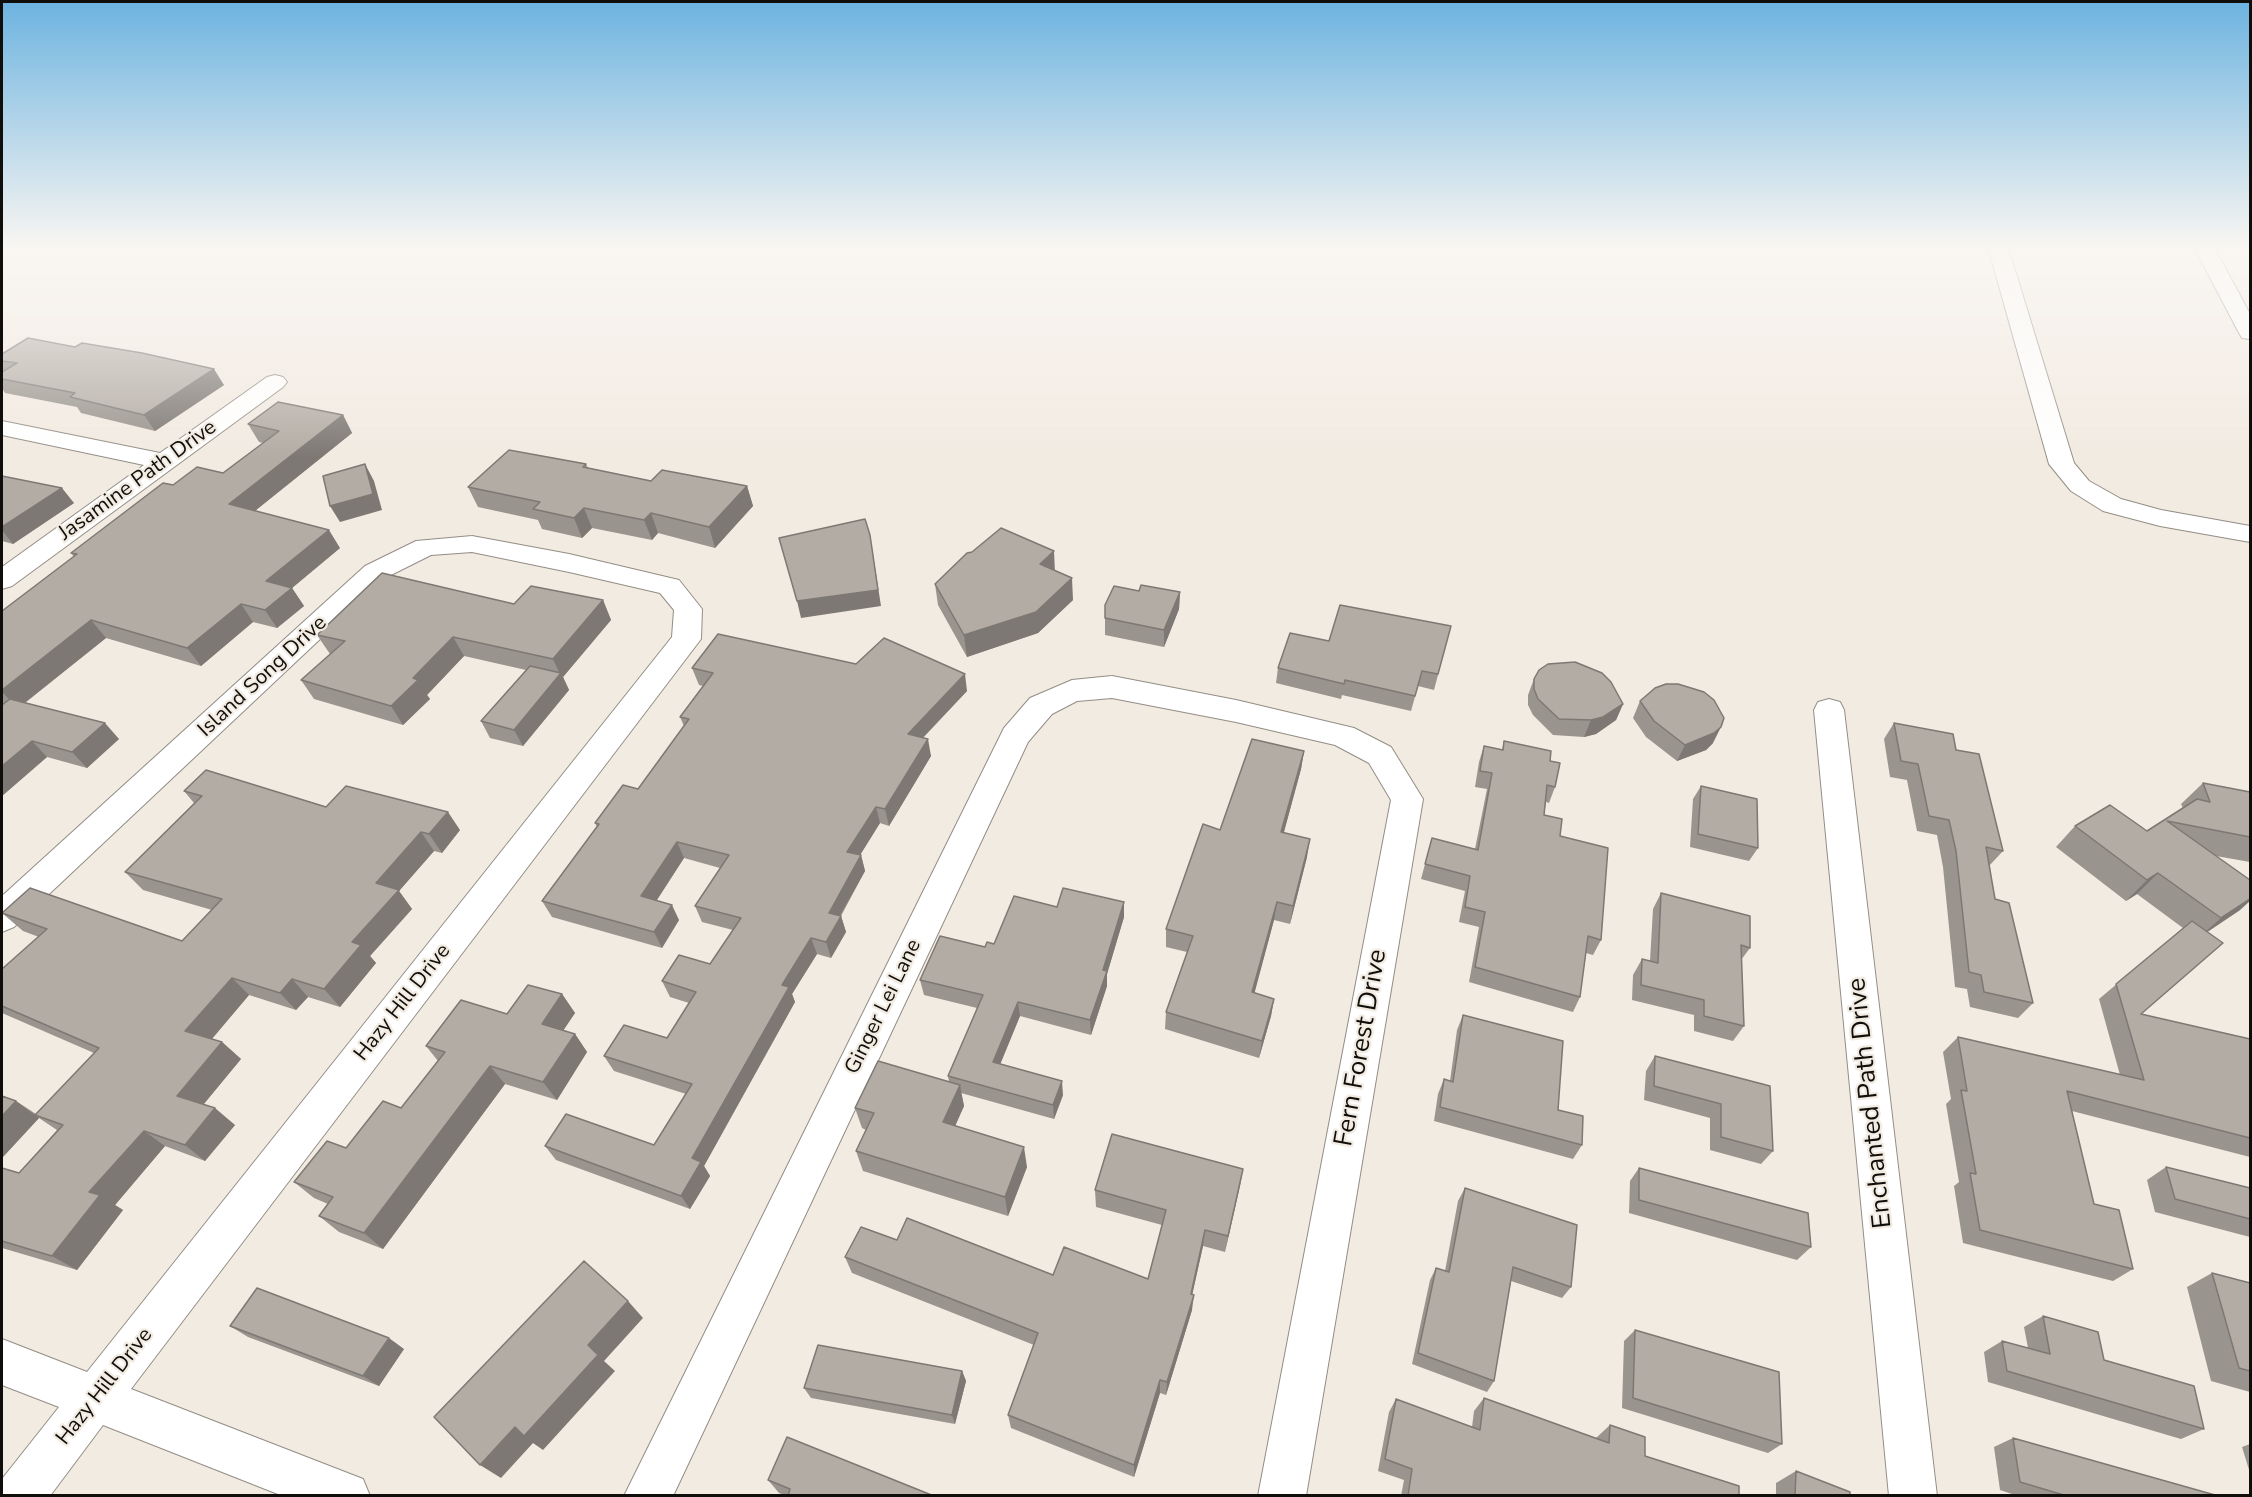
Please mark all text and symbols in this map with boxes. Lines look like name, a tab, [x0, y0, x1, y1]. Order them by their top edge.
street label: Jasamine Path Drive	[54, 415, 222, 547]
street label: Island Song Drive	[194, 611, 332, 743]
street label: Ginger Lei Lane	[840, 936, 928, 1078]
street label: Hazy Hill Drive	[350, 940, 456, 1066]
street label: Fern Forest Drive	[1329, 947, 1395, 1149]
street label: Enchanted Path Drive	[1842, 976, 1900, 1230]
street label: Hazy Hill Drive	[52, 1324, 158, 1450]

